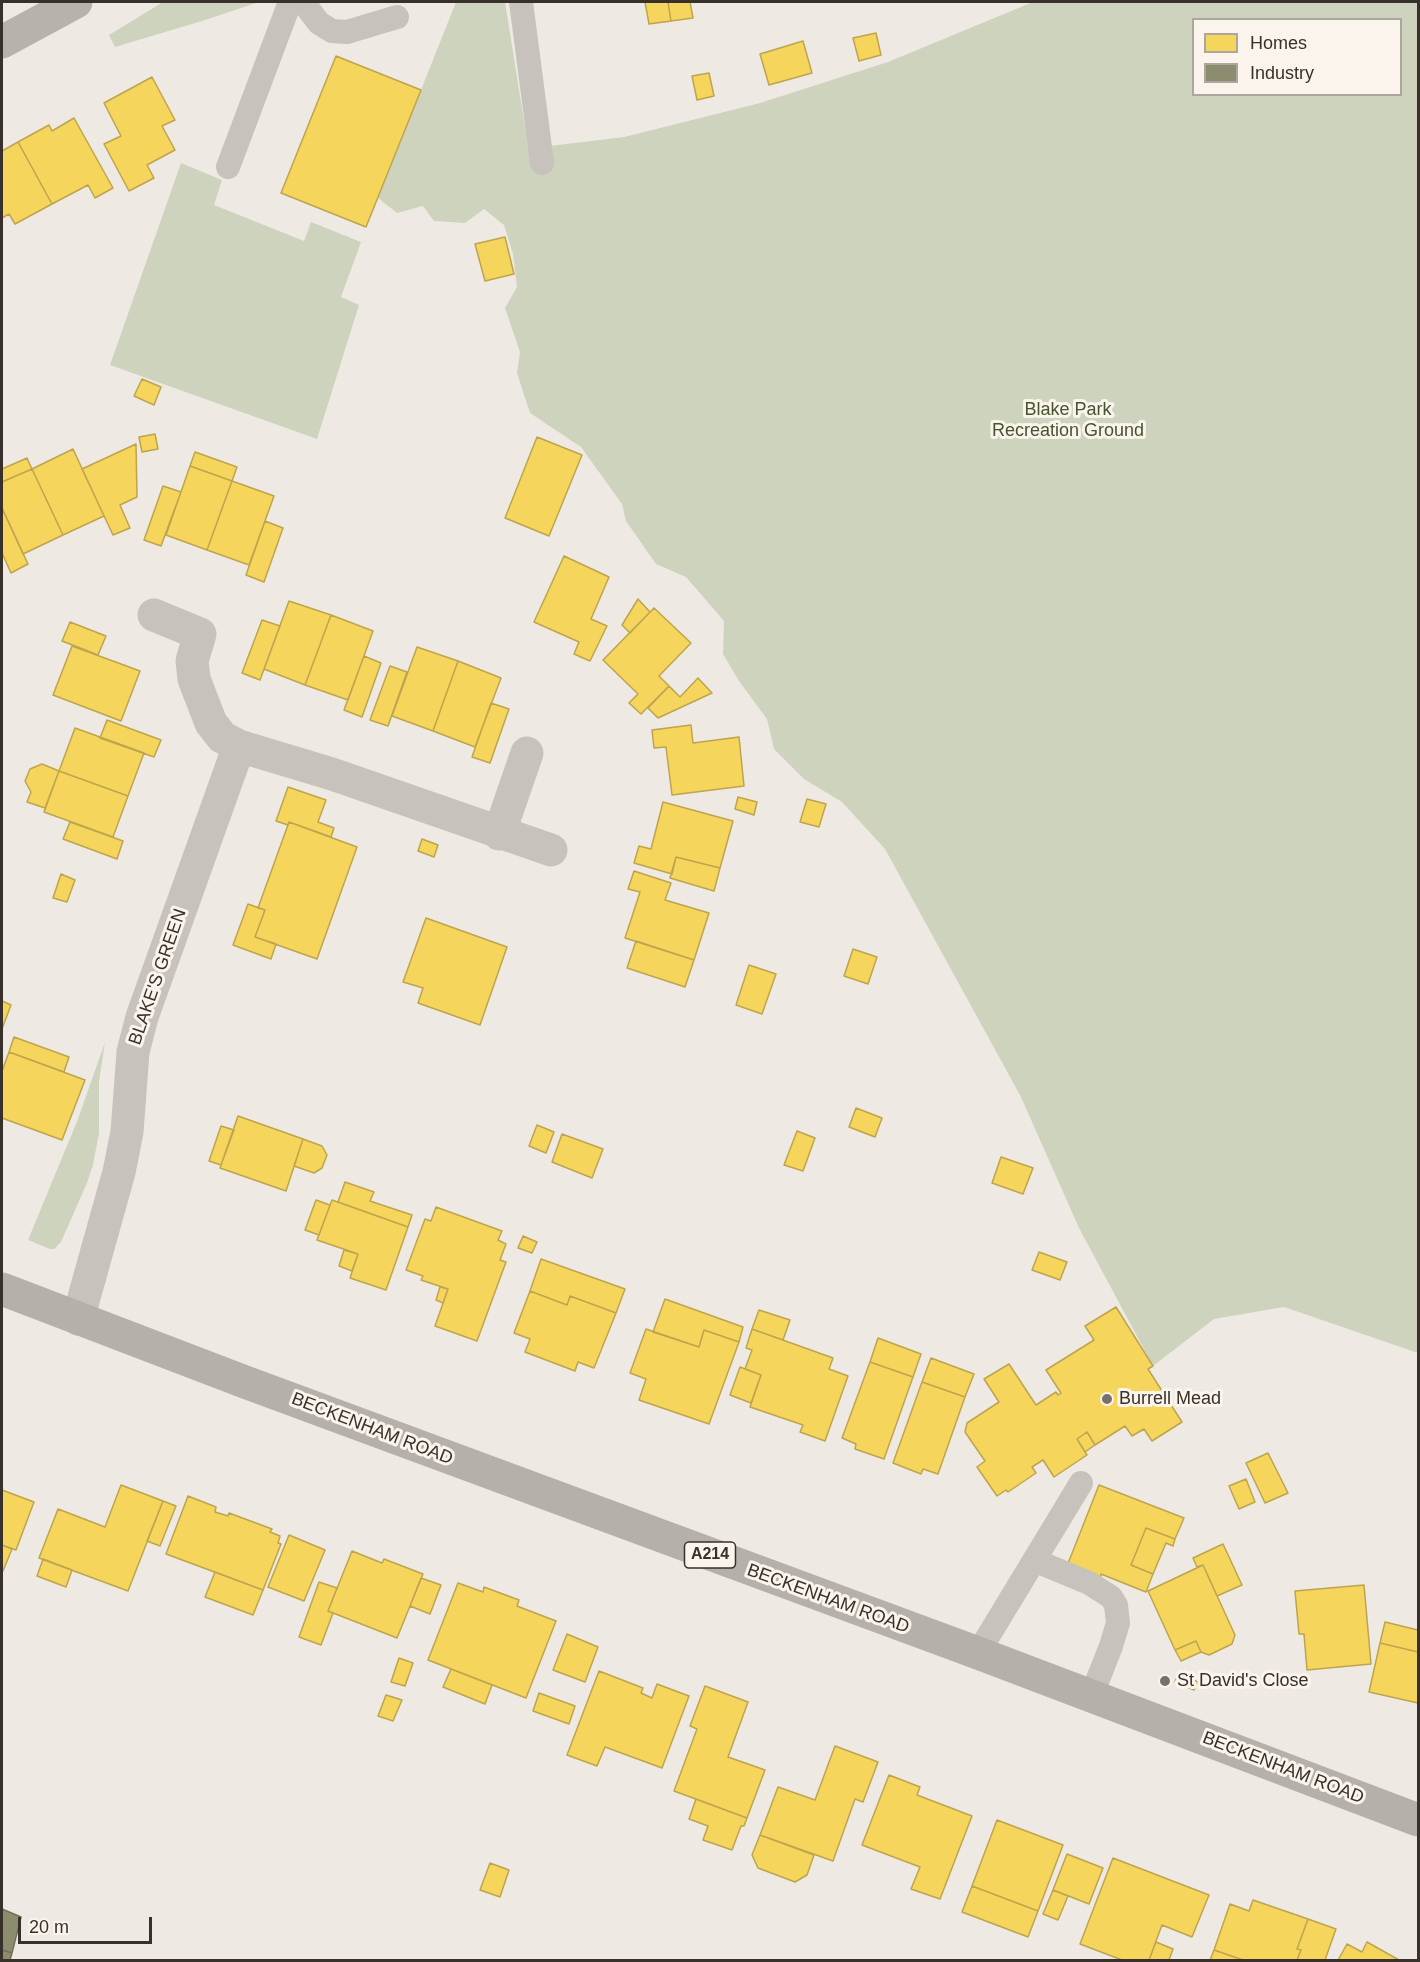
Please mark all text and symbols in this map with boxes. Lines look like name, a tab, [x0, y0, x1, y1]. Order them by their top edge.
legend	[1192, 18, 1402, 96]
text: Homes	[1250, 33, 1307, 53]
text: Industry	[1250, 63, 1314, 83]
park label: Blake Park Recreation Ground	[992, 399, 1144, 442]
street label: BLAKE'S GREEN	[125, 906, 191, 1048]
street label: BECKENHAM ROAD	[288, 1388, 456, 1470]
place label: Burrell Mead	[1119, 1388, 1221, 1410]
marker: Burrell Mead	[1100, 1392, 1114, 1406]
road number: A214	[684, 1542, 736, 1568]
street label: BECKENHAM ROAD	[744, 1560, 912, 1638]
place label: St David's Close	[1177, 1670, 1308, 1692]
marker: St David's Close	[1158, 1674, 1172, 1688]
street label: BECKENHAM ROAD	[1199, 1727, 1367, 1809]
scale bar	[21, 1905, 154, 1943]
text: 20 m	[29, 1917, 69, 1937]

